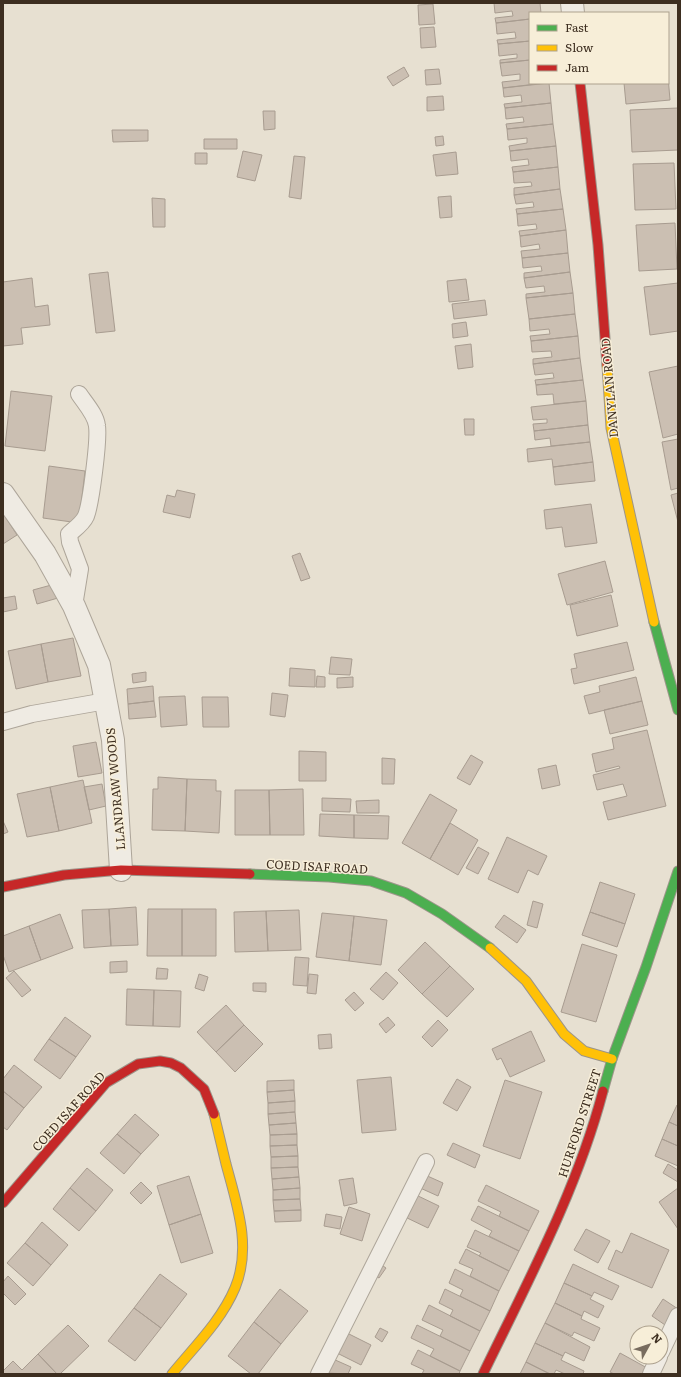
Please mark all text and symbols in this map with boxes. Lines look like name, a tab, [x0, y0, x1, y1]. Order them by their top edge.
legend	[529, 12, 669, 84]
text: Fast	[565, 18, 589, 36]
text: Slow	[565, 38, 594, 56]
text: Jam	[565, 58, 590, 76]
street label: DANYLAN ROAD	[596, 338, 622, 438]
street label: LLANDRAW WOODS	[101, 727, 129, 851]
street label: COED ISAF ROAD	[266, 854, 368, 878]
street label: HURFORD STREET	[553, 1066, 605, 1180]
street label: COED ISAF ROAD	[27, 1067, 109, 1155]
north arrow	[629, 1325, 669, 1365]
text: N	[648, 1329, 667, 1347]

